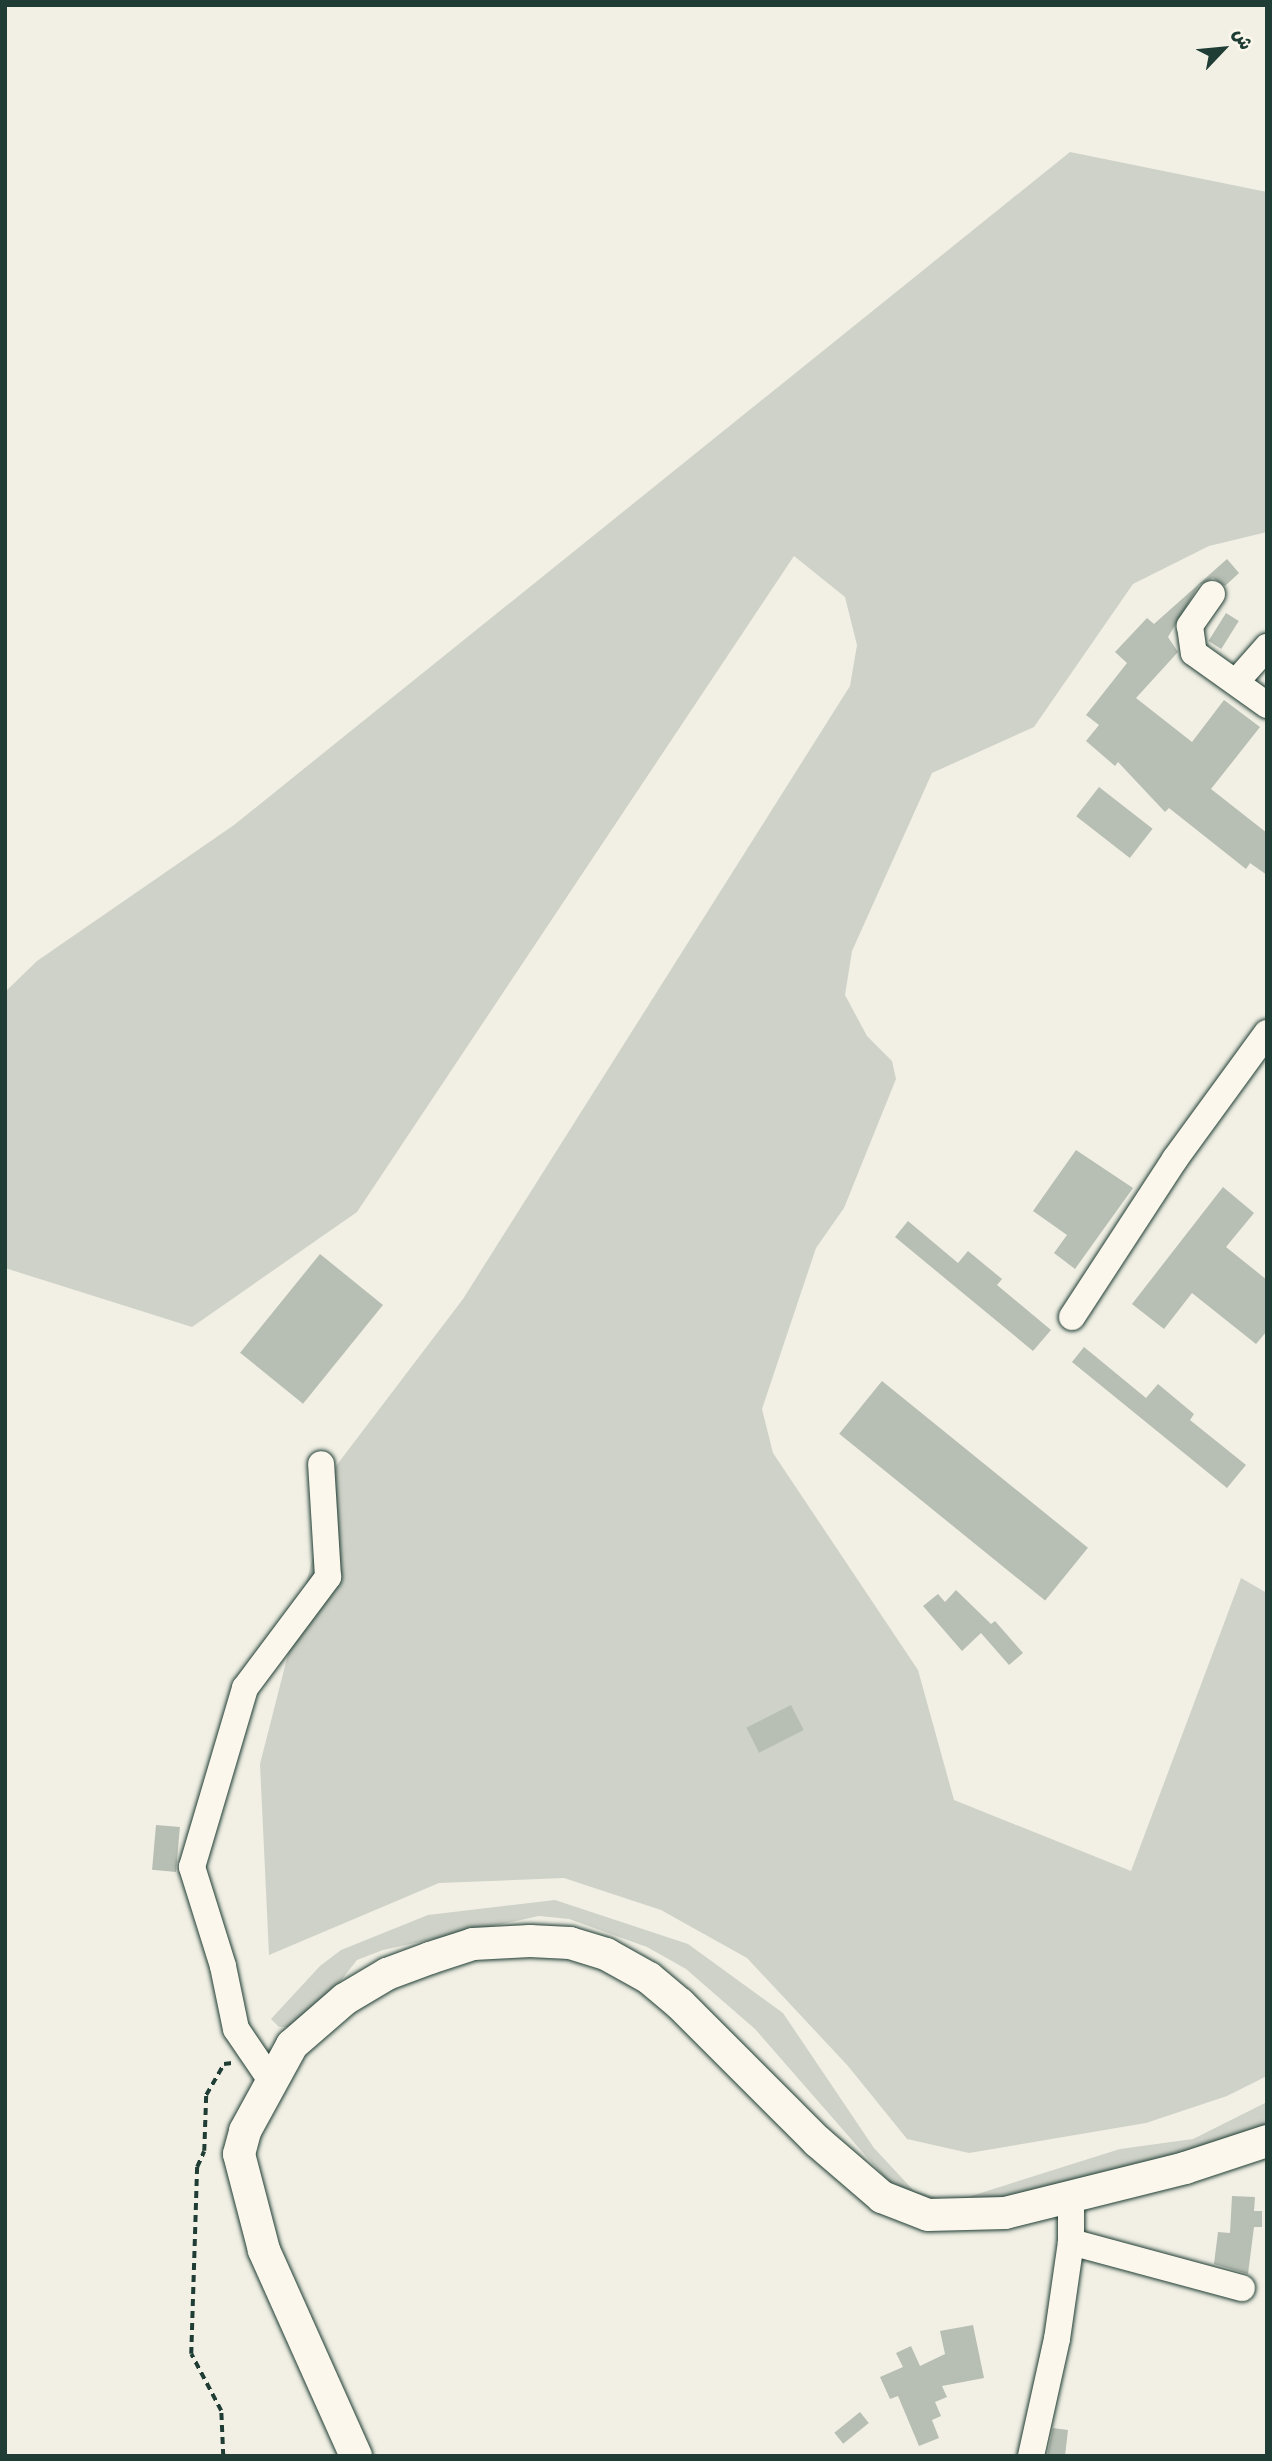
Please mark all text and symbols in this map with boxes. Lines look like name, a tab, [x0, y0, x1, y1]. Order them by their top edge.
north arrow	[1188, 14, 1258, 84]
text: ش	[1227, 25, 1257, 54]

